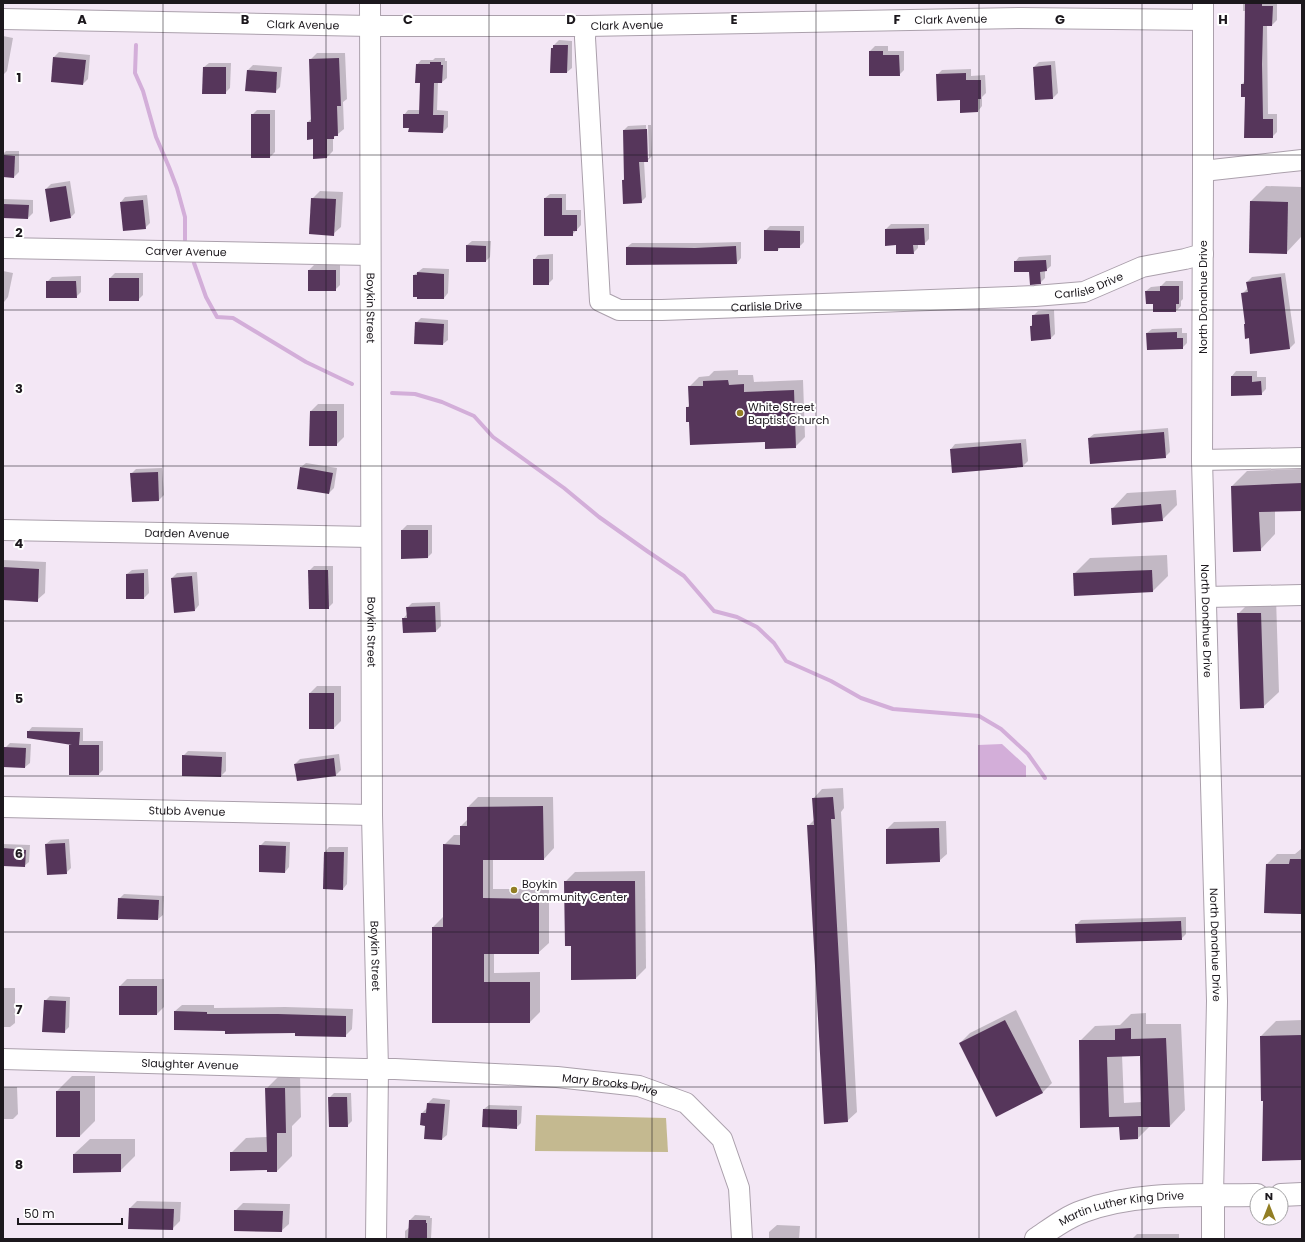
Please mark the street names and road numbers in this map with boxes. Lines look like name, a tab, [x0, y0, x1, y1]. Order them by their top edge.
street label: Clark Avenue	[914, 11, 988, 28]
street label: Clark Avenue	[266, 16, 340, 33]
street label: Clark Avenue	[590, 17, 664, 34]
street label: North Donahue Drive	[1195, 240, 1211, 354]
street label: Carver Avenue	[145, 243, 227, 260]
street label: Carlisle Drive	[1054, 268, 1126, 302]
street label: Boykin Street	[363, 273, 379, 343]
street label: Carlisle Drive	[730, 297, 803, 315]
street label: Darden Avenue	[144, 525, 230, 542]
street label: North Donahue Drive	[1197, 564, 1216, 678]
street label: Boykin Street	[363, 597, 380, 667]
street label: Stubb Avenue	[148, 802, 226, 820]
street label: North Donahue Drive	[1206, 888, 1225, 1002]
street label: Boykin Street	[366, 920, 384, 991]
street label: Slaughter Avenue	[141, 1055, 239, 1074]
street label: Mary Brooks Drive	[561, 1070, 660, 1100]
street label: Martin Luther King Drive	[1056, 1187, 1184, 1230]

